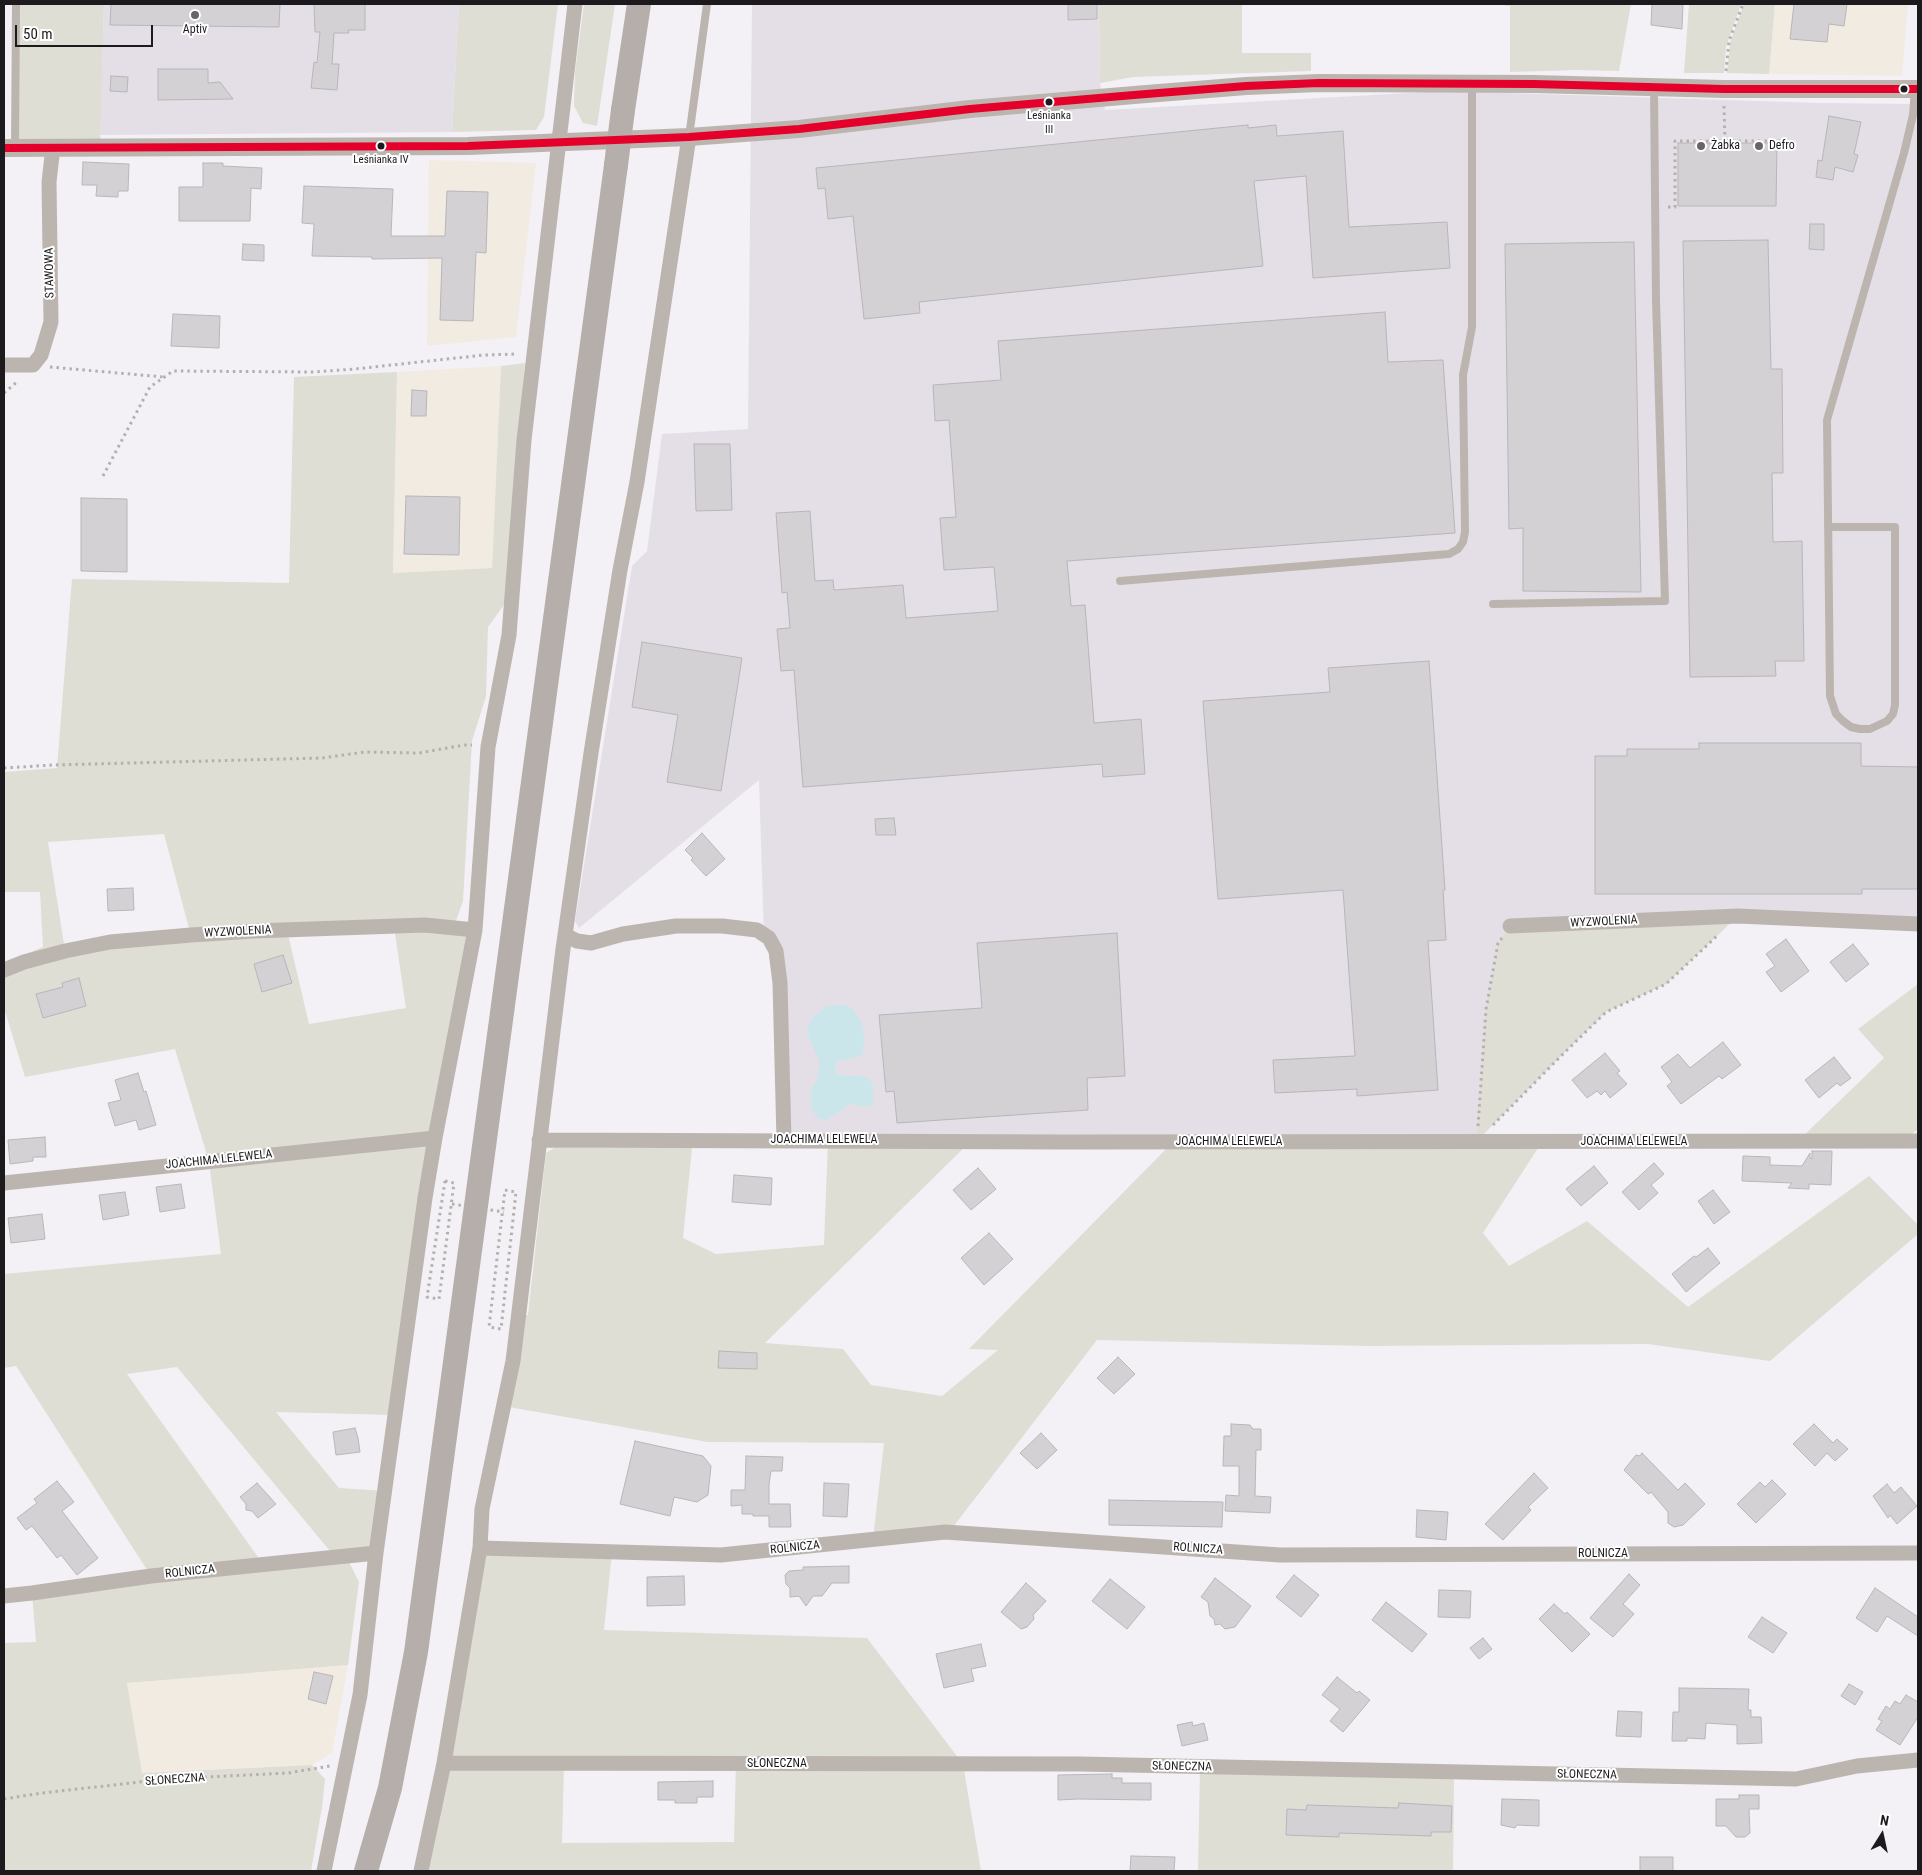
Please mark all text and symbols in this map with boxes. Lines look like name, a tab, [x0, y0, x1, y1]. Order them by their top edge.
marker: Aptiv	[189, 9, 201, 21]
scale bar	[18, 15, 155, 47]
place label: Aptiv	[183, 23, 207, 37]
text: 50 m	[23, 25, 53, 43]
unlabelled marker	[1899, 84, 1909, 94]
marker: Leśnianka III	[1044, 97, 1054, 107]
place label: Leśnianka III	[1027, 109, 1071, 135]
place label: Żabka	[1711, 139, 1740, 153]
place label: Defro	[1769, 139, 1795, 153]
marker: Żabka	[1695, 140, 1707, 152]
marker: Defro	[1753, 140, 1765, 152]
marker: Leśnianka IV	[376, 141, 386, 151]
place label: Leśnianka IV	[353, 153, 409, 167]
street label: STAWOWA	[42, 248, 58, 298]
street label: WYZWOLENIA	[1570, 913, 1638, 931]
street label: WYZWOLENIA	[204, 923, 272, 941]
street label: JOACHIMA LELEWELA	[770, 1133, 878, 1147]
street label: JOACHIMA LELEWELA	[1175, 1135, 1283, 1149]
street label: JOACHIMA LELEWELA	[1580, 1135, 1688, 1149]
street label: JOACHIMA LELEWELA	[165, 1147, 273, 1173]
street label: ROLNICZA	[769, 1538, 821, 1558]
street label: ROLNICZA	[1173, 1540, 1223, 1558]
street label: ROLNICZA	[1578, 1547, 1628, 1561]
street label: ROLNICZA	[164, 1562, 216, 1582]
street label: SŁONECZNA	[747, 1757, 807, 1771]
street label: SŁONECZNA	[1152, 1759, 1212, 1775]
street label: SŁONECZNA	[1557, 1767, 1617, 1783]
street label: SŁONECZNA	[145, 1771, 205, 1789]
north arrow	[1857, 1810, 1907, 1860]
text: N	[1879, 1812, 1890, 1829]

